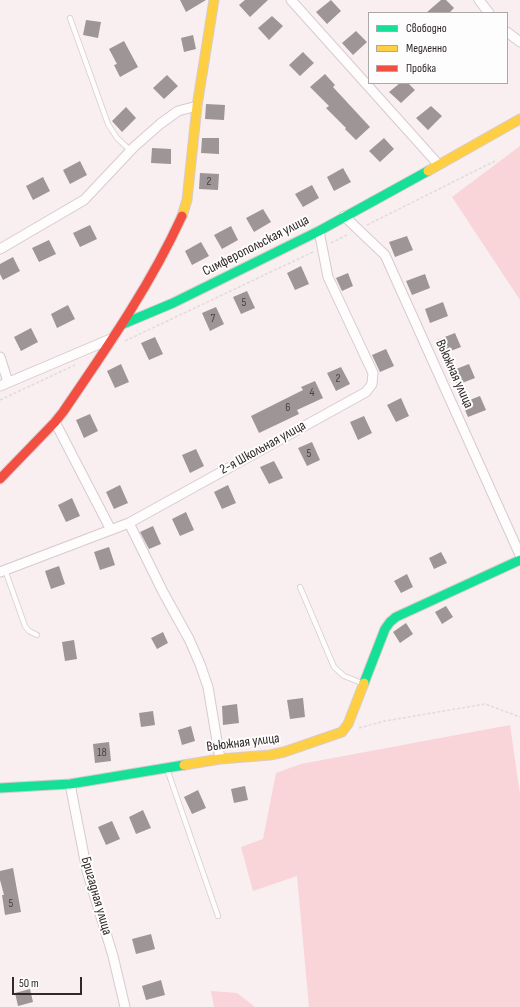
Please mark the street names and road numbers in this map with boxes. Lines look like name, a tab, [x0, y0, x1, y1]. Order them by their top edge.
street label: Симферопольская улица	[200, 212, 312, 280]
street label: Вьюжная улица	[431, 337, 477, 411]
street label: 2-я Школьная улица	[217, 417, 309, 479]
street label: Вьюжная улица	[206, 730, 280, 756]
street label: Бригадная улица	[77, 855, 115, 937]

